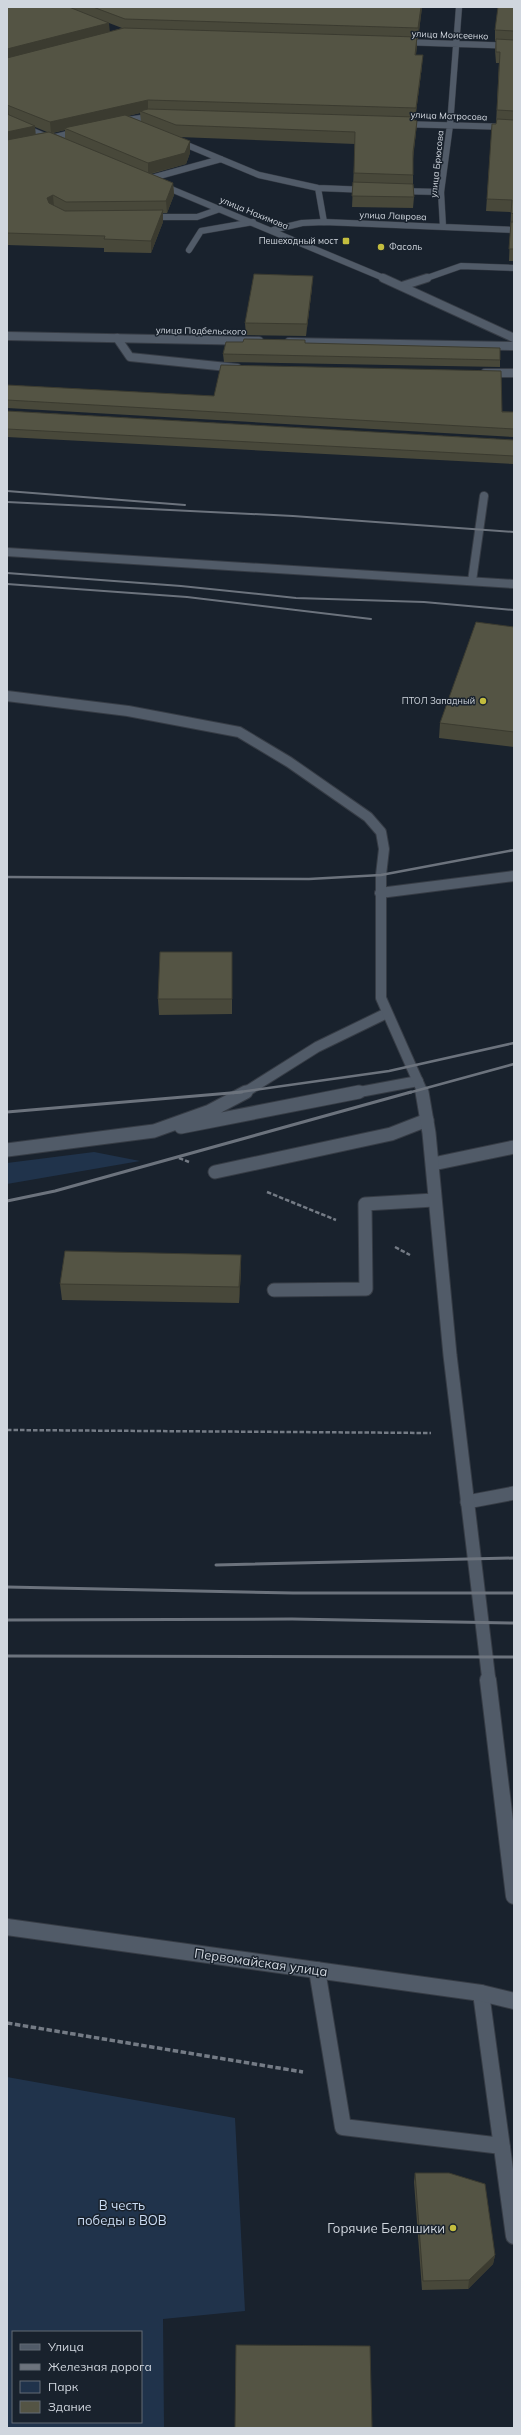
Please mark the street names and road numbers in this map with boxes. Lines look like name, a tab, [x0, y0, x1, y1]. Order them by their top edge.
street label: улица Моисеенко	[411, 28, 489, 42]
street label: улица Матросова	[410, 109, 488, 123]
street label: улица Брюсова	[428, 130, 446, 198]
street label: улица Нахимова	[218, 194, 290, 232]
street label: улица Лаврова	[359, 209, 427, 223]
street label: улица Подбельского	[156, 324, 246, 338]
street label: Первомайская улица	[193, 1945, 329, 1979]

